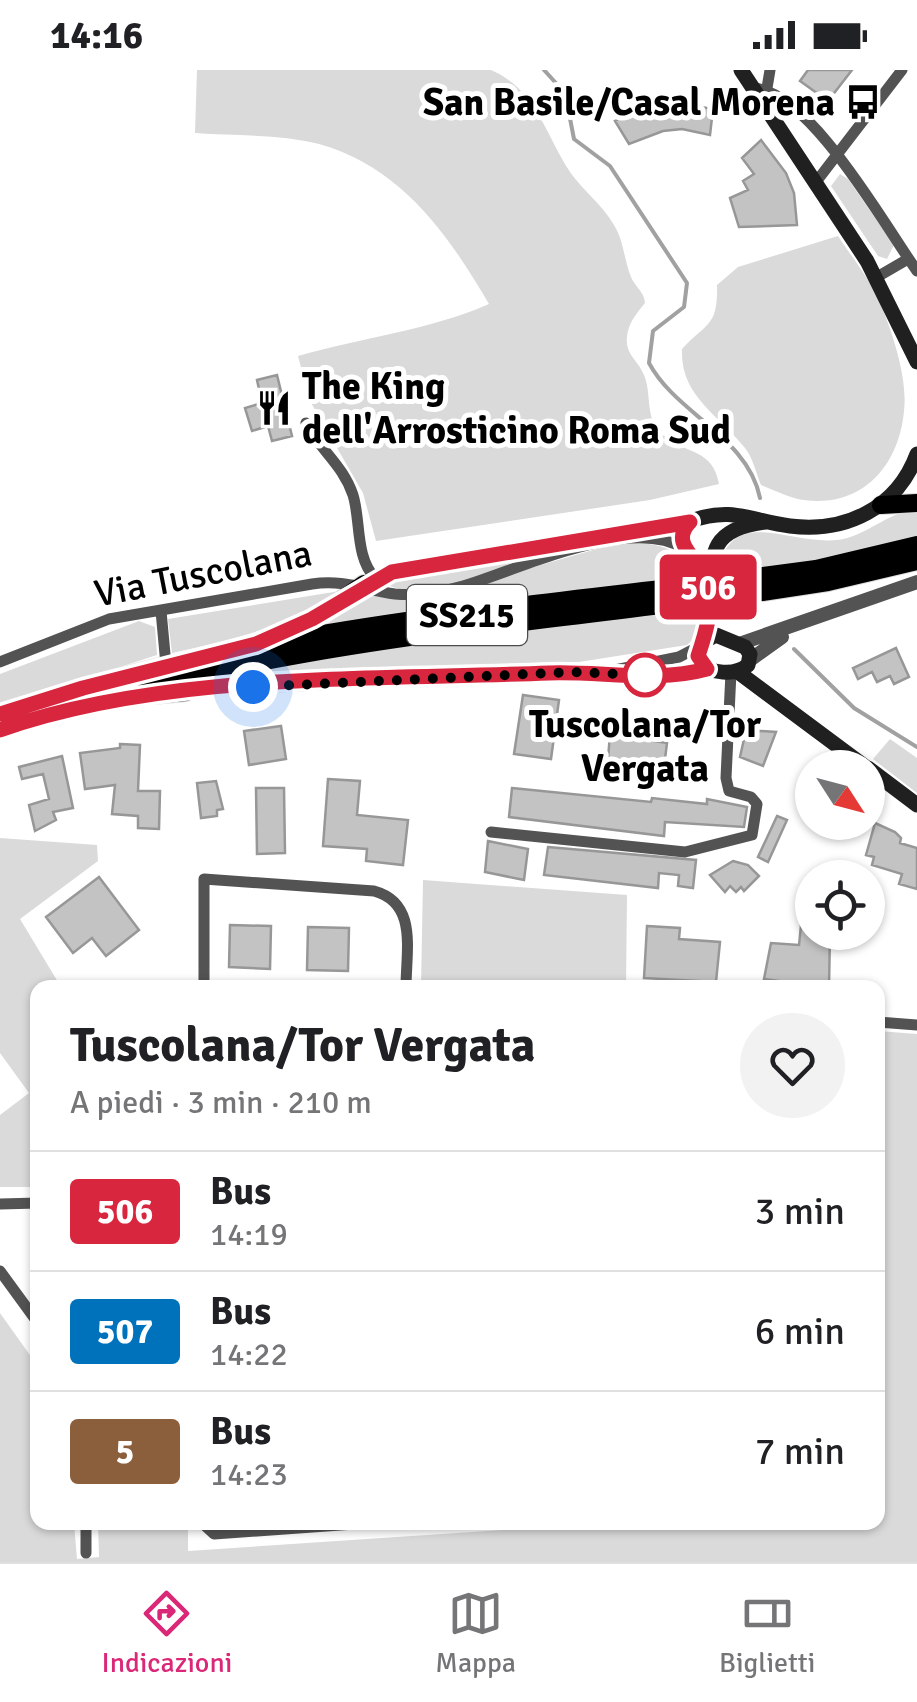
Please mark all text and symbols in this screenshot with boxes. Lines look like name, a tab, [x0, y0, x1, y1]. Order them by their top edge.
text: 14:16	[50, 12, 143, 59]
place label: San Basile/Casal Morena	[423, 79, 835, 126]
bus stop icon: San Basile/Casal Morena	[844, 83, 882, 121]
place label: The King dell'Arrosticino Roma Sud	[302, 363, 731, 454]
restaurant icon: The King dell'Arrosticino Roma Sud	[255, 389, 293, 427]
street label: Via Tuscolana	[90, 529, 316, 618]
line badge: 506	[650, 554, 766, 620]
text: 506	[680, 566, 736, 609]
road number: SS215	[407, 585, 527, 645]
marker: Tuscolana/Tor Vergata	[624, 654, 666, 696]
your location	[228, 662, 278, 712]
place label: Tuscolana/Tor Vergata	[529, 701, 762, 792]
north arrow	[795, 750, 885, 840]
map controls	[795, 750, 885, 950]
button: locate	[795, 860, 885, 950]
button: heart	[740, 1013, 845, 1118]
text: Tuscolana/Tor Vergata	[70, 1016, 535, 1075]
text: A piedi · 3 min · 210 m	[70, 1083, 372, 1122]
text: Bus	[210, 1168, 271, 1215]
text: 3 min	[755, 1188, 845, 1235]
text: 506	[97, 1190, 153, 1233]
text: 14:19	[210, 1215, 288, 1254]
text: Bus	[210, 1288, 271, 1335]
text: 6 min	[755, 1308, 845, 1355]
text: 507	[97, 1310, 153, 1353]
text: 14:22	[210, 1335, 288, 1374]
text: Bus	[210, 1408, 271, 1455]
text: 7 min	[755, 1428, 845, 1475]
text: 5	[116, 1430, 134, 1473]
text: 14:23	[210, 1455, 288, 1494]
tab: Indicazioni	[102, 1586, 232, 1680]
tab: Mappa	[435, 1586, 516, 1680]
tab: Biglietti	[719, 1586, 815, 1680]

